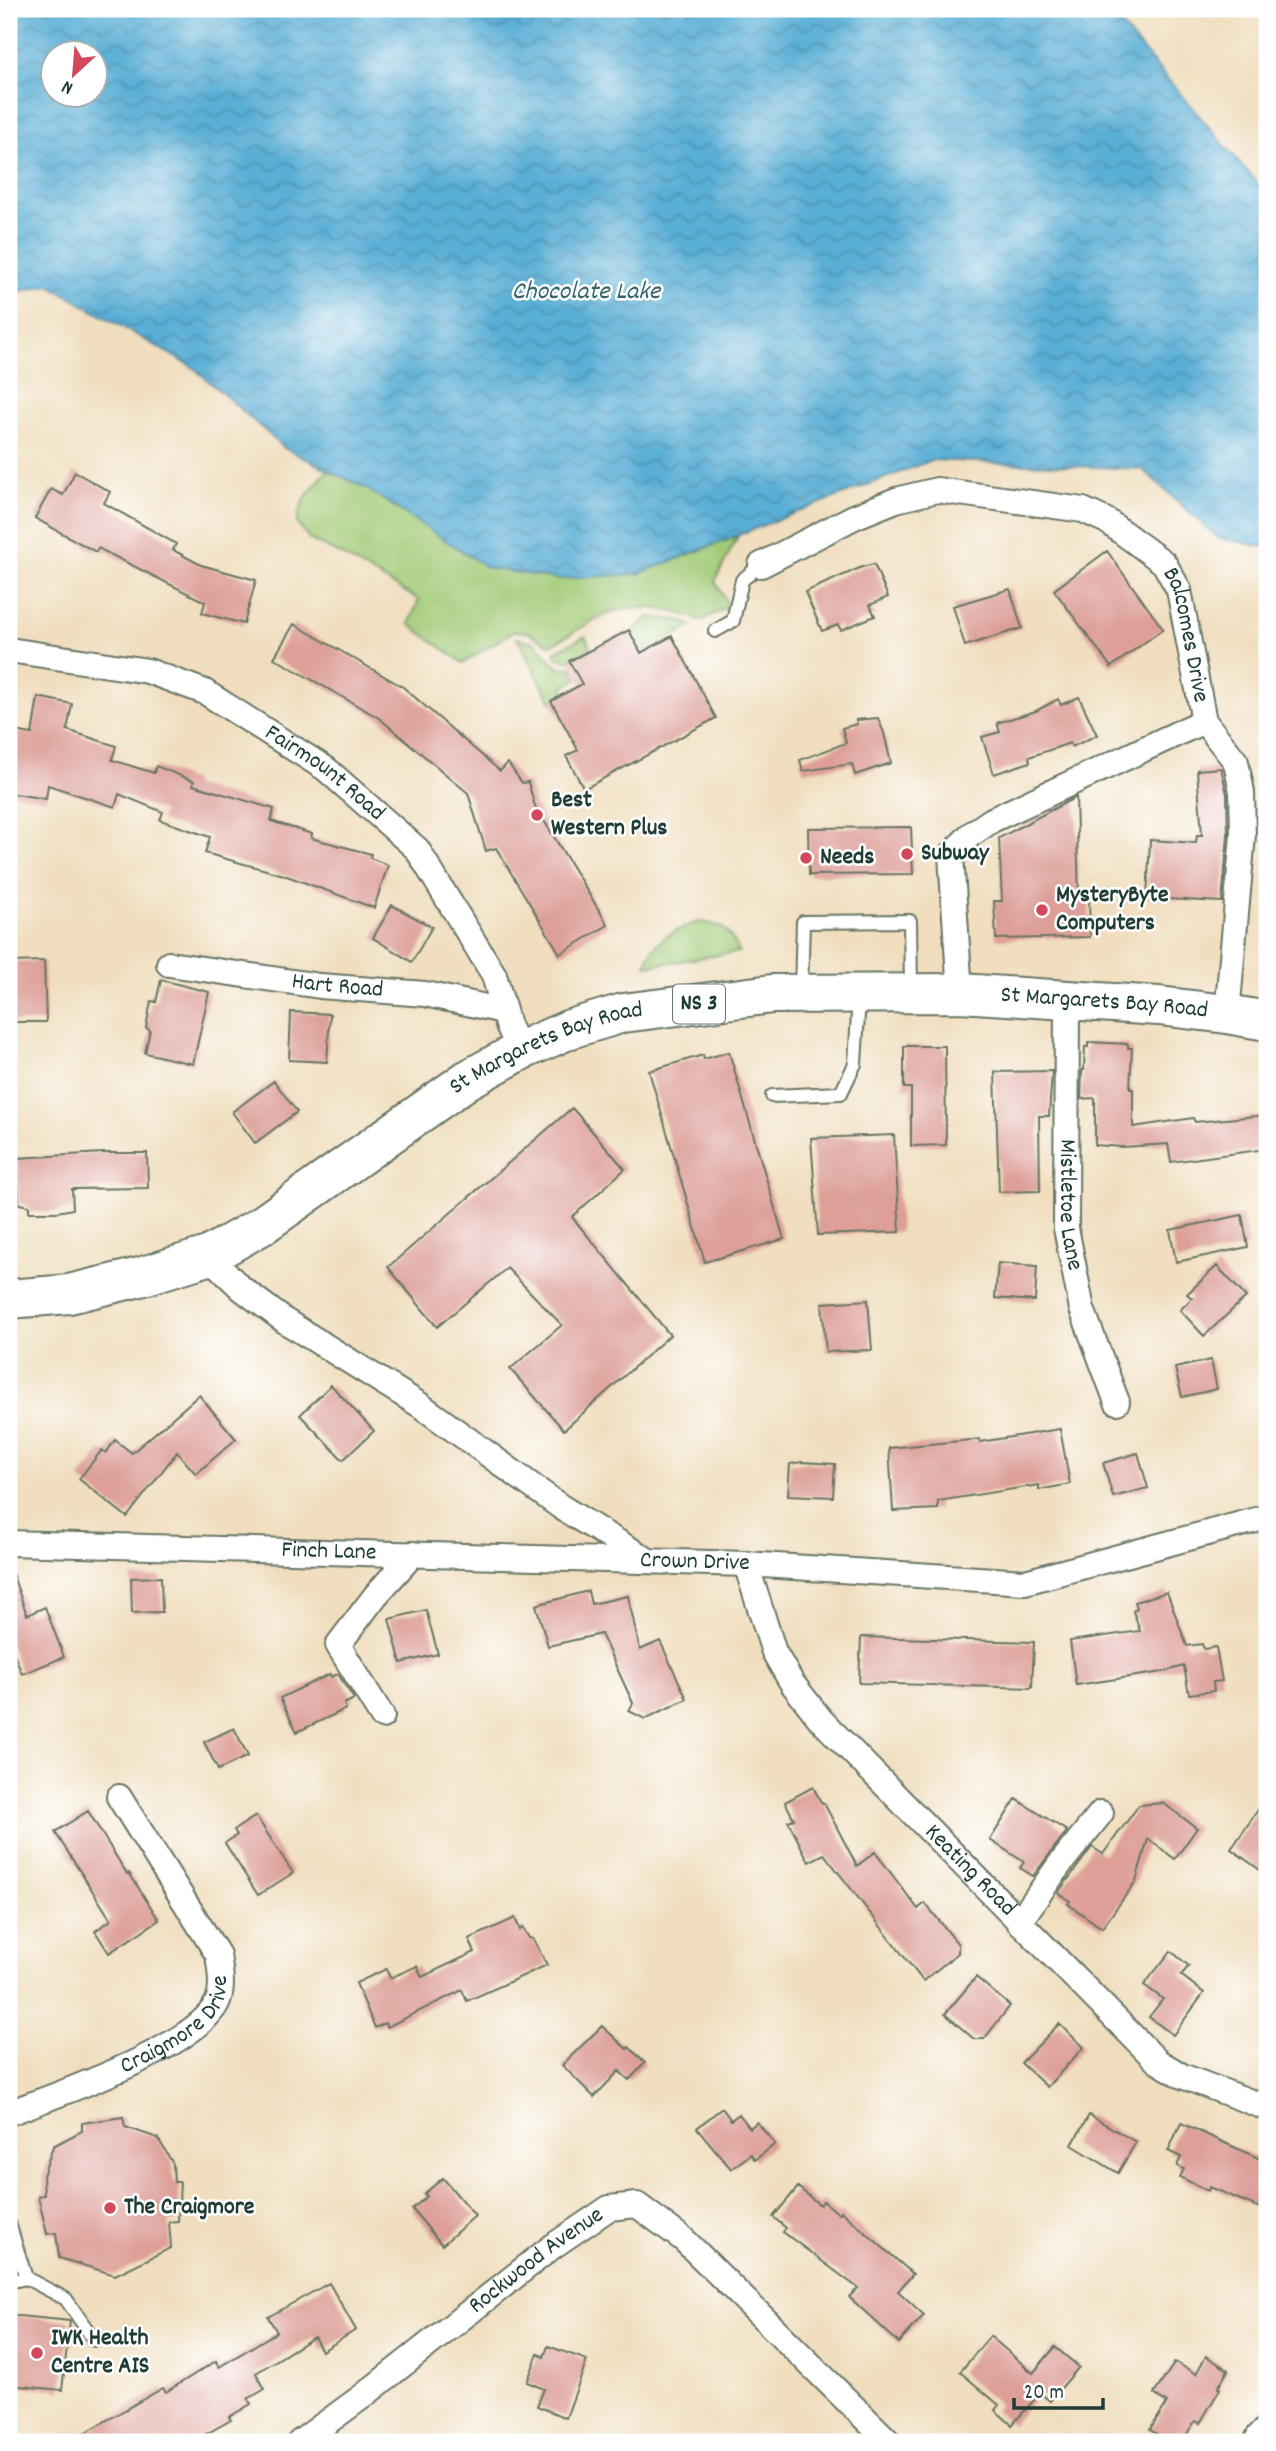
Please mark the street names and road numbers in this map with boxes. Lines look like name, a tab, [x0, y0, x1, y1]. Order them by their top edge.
street label: Balcomes Drive	[1153, 561, 1217, 705]
street label: Fairmount Road	[258, 717, 392, 830]
street label: Hart Road	[289, 965, 384, 1008]
street label: St Margarets Bay Road	[1000, 979, 1210, 1029]
road number: NS 3	[673, 984, 725, 1023]
street label: St Margarets Bay Road	[443, 994, 645, 1104]
street label: Mistletoe Lane	[1049, 1139, 1091, 1274]
street label: Finch Lane	[281, 1534, 377, 1570]
street label: Crown Drive	[639, 1544, 750, 1581]
street label: Keating Road	[916, 1817, 1023, 1925]
street label: Craigmore Drive	[115, 1975, 238, 2084]
street label: Rockwood Avenue	[462, 2199, 611, 2323]

